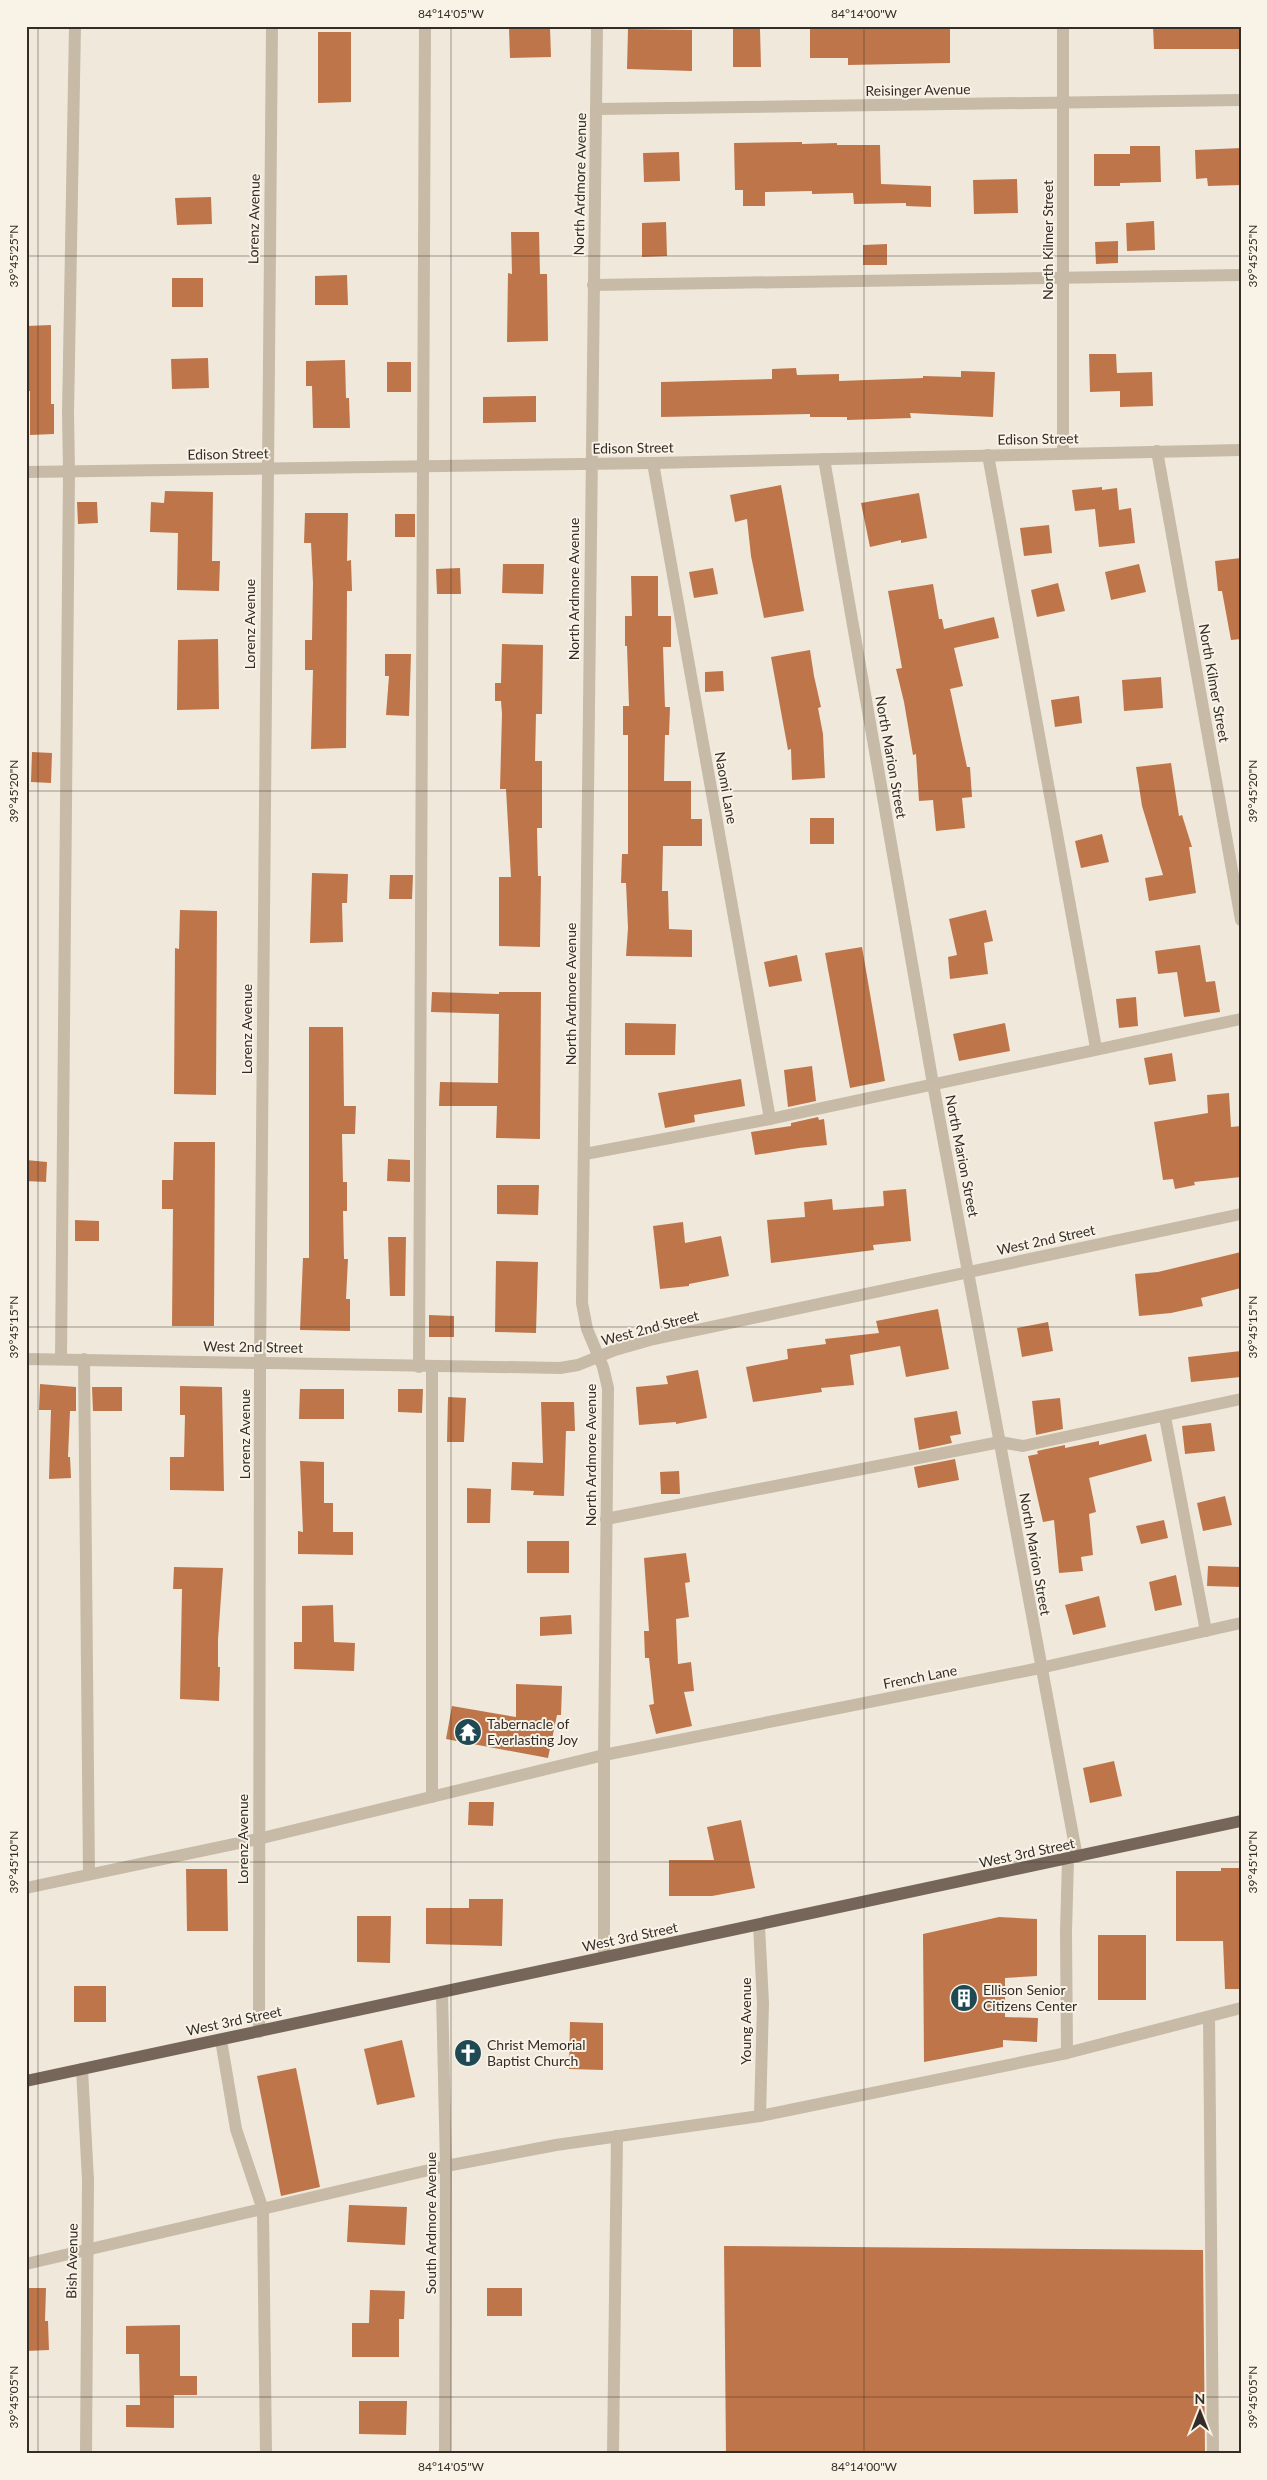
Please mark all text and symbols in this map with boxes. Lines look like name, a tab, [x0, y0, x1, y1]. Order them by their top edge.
text: 84°14'05"W	[418, 6, 485, 21]
text: 84°14'00"W	[831, 6, 898, 21]
street label: Reisinger Avenue	[865, 80, 971, 99]
street label: North Ardmore Avenue	[570, 113, 589, 255]
street label: Lorenz Avenue	[244, 174, 263, 264]
street label: North Kilmer Street	[1039, 180, 1056, 300]
text: 39°45'25"N	[6, 225, 21, 287]
text: 39°45'25"N	[1245, 225, 1260, 287]
street label: Edison Street	[997, 429, 1079, 448]
street label: Edison Street	[592, 438, 674, 457]
street label: Edison Street	[187, 444, 269, 463]
street label: North Ardmore Avenue	[565, 518, 582, 660]
street label: Lorenz Avenue	[241, 579, 258, 669]
street label: North Kilmer Street	[1196, 622, 1233, 743]
street label: North Marion Street	[872, 694, 911, 820]
street label: Naomi Lane	[712, 750, 741, 825]
text: 39°45'20"N	[6, 760, 21, 822]
text: 39°45'20"N	[1245, 760, 1260, 822]
street label: North Ardmore Avenue	[562, 923, 579, 1065]
street label: Lorenz Avenue	[238, 984, 255, 1074]
street label: North Marion Street	[942, 1093, 983, 1219]
street label: West 2nd Street	[995, 1221, 1097, 1258]
text: 39°45'15"N	[6, 1296, 21, 1358]
text: 39°45'15"N	[1245, 1296, 1260, 1358]
street label: West 2nd Street	[599, 1306, 700, 1349]
street label: West 2nd Street	[203, 1337, 303, 1356]
street label: North Ardmore Avenue	[582, 1384, 599, 1526]
street label: Lorenz Avenue	[236, 1389, 253, 1479]
street label: North Marion Street	[1016, 1491, 1055, 1617]
street label: French Lane	[882, 1661, 958, 1692]
place label: Tabernacle of Everlasting Joy	[487, 1715, 579, 1748]
temple icon: Tabernacle of Everlasting Joy	[453, 1717, 483, 1747]
street label: Lorenz Avenue	[234, 1794, 251, 1884]
text: 39°45'10"N	[6, 1831, 21, 1893]
text: 39°45'10"N	[1245, 1831, 1260, 1893]
street label: West 3rd Street	[978, 1834, 1076, 1871]
street label: West 3rd Street	[581, 1918, 679, 1955]
street label: Young Avenue	[737, 1977, 754, 2065]
place label: Ellison Senior Citizens Center	[983, 1981, 1077, 2014]
building icon: Ellison Senior Citizens Center	[949, 1983, 979, 2013]
street label: West 3rd Street	[185, 2002, 283, 2039]
place label: Christ Memorial Baptist Church	[487, 2036, 586, 2069]
church icon: Christ Memorial Baptist Church	[453, 2038, 483, 2068]
street label: South Ardmore Avenue	[422, 2152, 439, 2294]
street label: Bish Avenue	[62, 2223, 81, 2299]
text: 39°45'05"N	[6, 2366, 21, 2428]
text: 39°45'05"N	[1245, 2366, 1260, 2428]
north arrow	[1174, 2388, 1224, 2438]
text: N	[1195, 2390, 1205, 2407]
text: 84°14'05"W	[418, 2459, 485, 2474]
text: 84°14'00"W	[831, 2459, 898, 2474]

